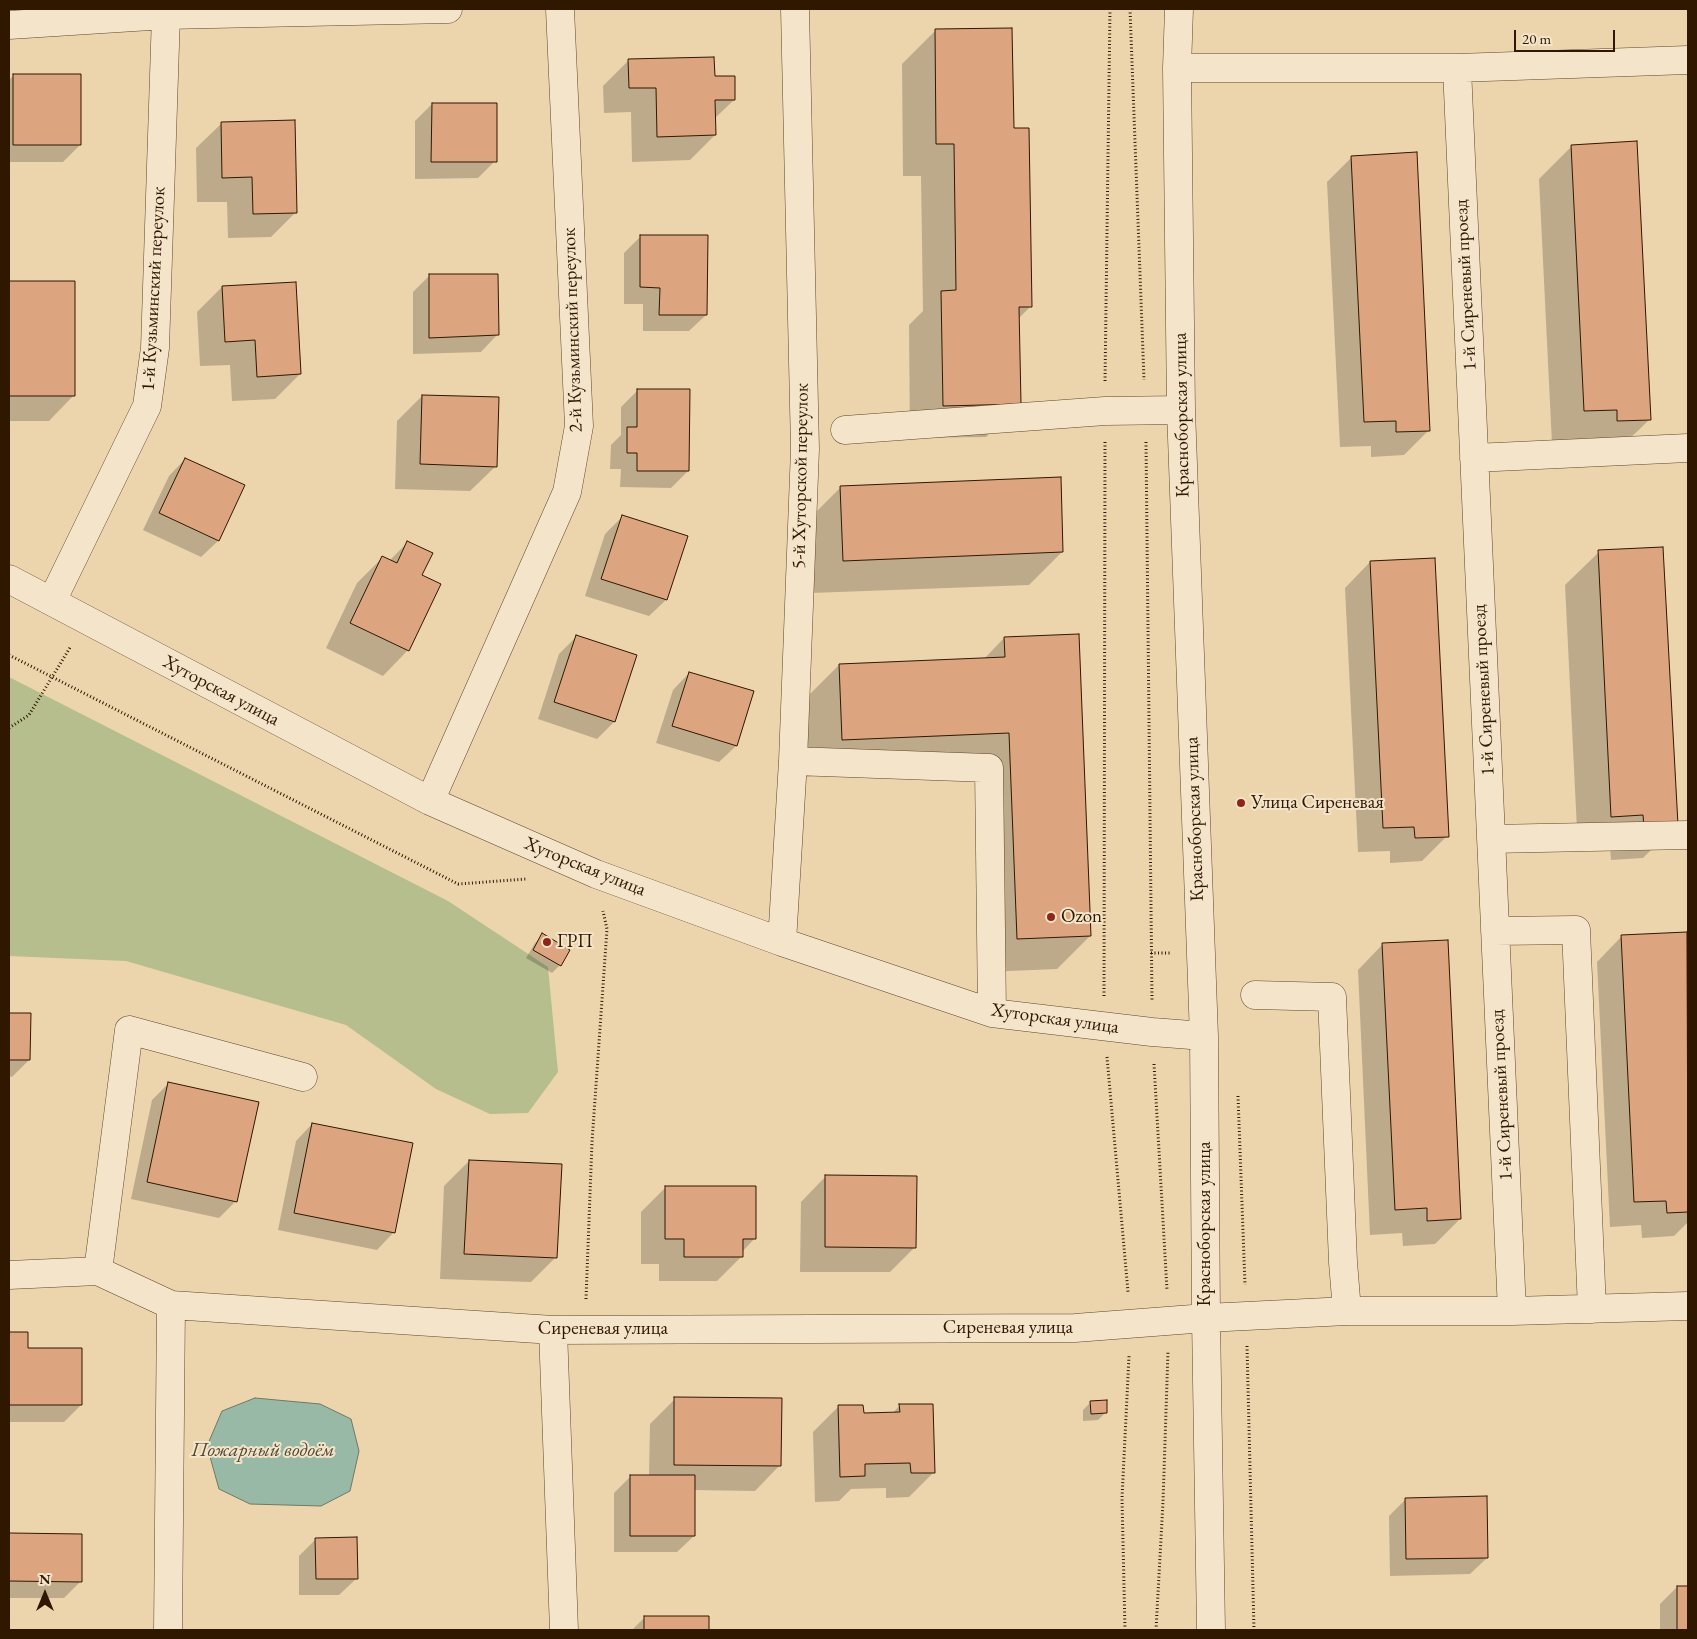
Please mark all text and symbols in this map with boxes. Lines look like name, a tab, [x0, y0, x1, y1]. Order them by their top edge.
scale bar	[1517, 20, 1618, 52]
text: 20 m	[1522, 29, 1551, 48]
street label: 1-й Кузьминский переулок	[137, 186, 171, 392]
street label: 1-й Сиреневый проезд	[1450, 199, 1482, 371]
street label: 2-й Кузьминский переулок	[558, 227, 588, 433]
street label: Красноборская улица	[1169, 332, 1195, 498]
street label: 5-й Хуторской переулок	[788, 383, 814, 569]
street label: 1-й Сиреневый проезд	[1468, 604, 1500, 776]
street label: Хуторская улица	[159, 651, 283, 731]
street label: Красноборская улица	[1181, 736, 1209, 902]
place label: Улица Сиреневая	[1251, 792, 1384, 814]
marker: Улица Сиреневая	[1235, 797, 1247, 809]
street label: Хуторская улица	[521, 832, 649, 902]
place label: Ozon	[1061, 906, 1102, 928]
marker: Ozon	[1045, 911, 1057, 923]
place label: ГРП	[557, 931, 593, 953]
marker: ГРП	[541, 936, 553, 948]
street label: Хуторская улица	[990, 999, 1120, 1039]
street label: 1-й Сиреневый проезд	[1486, 1009, 1518, 1181]
street label: Красноборская улица	[1194, 1141, 1216, 1307]
street label: Сиреневая улица	[943, 1317, 1073, 1339]
street label: Сиреневая улица	[538, 1318, 668, 1340]
water label: Пожарный водоём	[191, 1439, 335, 1463]
north arrow	[20, 1569, 70, 1619]
text: N	[39, 1570, 51, 1588]

